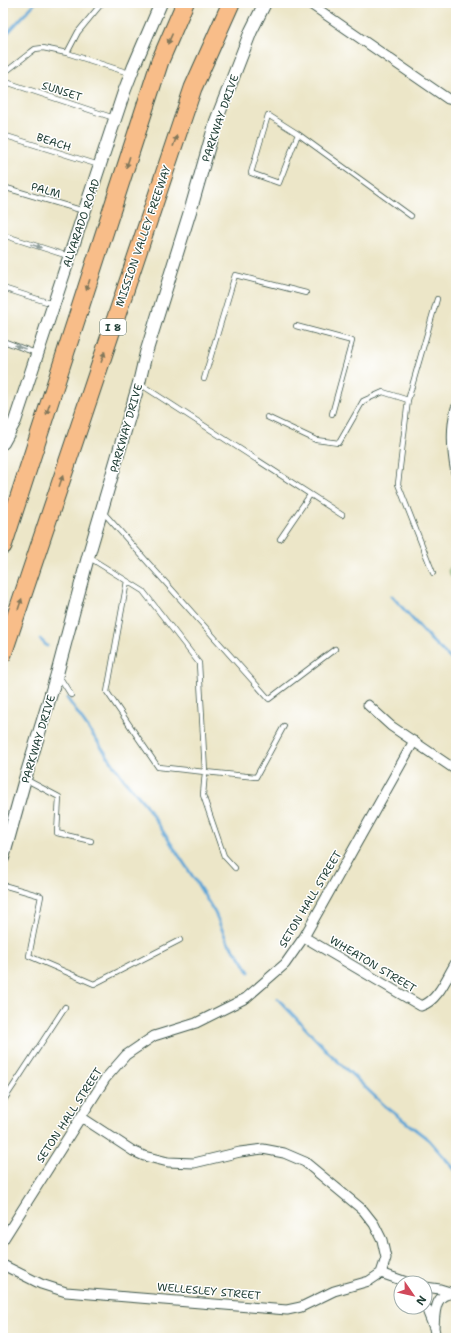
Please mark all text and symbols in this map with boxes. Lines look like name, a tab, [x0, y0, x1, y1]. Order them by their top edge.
one-way arrow	[167, 33, 173, 44]
street label: PARKWAY DRIVE	[198, 72, 243, 164]
street label: SUNSET	[40, 78, 84, 105]
street label: BEACH	[35, 130, 73, 155]
one-way arrow	[172, 135, 178, 147]
one-way arrow	[124, 156, 130, 168]
street label: MISSION VALLEY FREEWAY	[112, 163, 175, 309]
street label: ALVARADO ROAD	[59, 177, 104, 269]
street label: PALM	[29, 179, 63, 202]
one-way arrow	[30, 243, 42, 249]
one-way arrow	[84, 280, 90, 292]
road number: I 8	[100, 319, 126, 335]
one-way arrow	[14, 344, 26, 350]
one-way arrow	[100, 351, 106, 363]
street label: PARKWAY DRIVE	[107, 382, 146, 474]
one-way arrow	[44, 403, 50, 415]
one-way arrow	[58, 474, 64, 486]
one-way arrow	[17, 598, 23, 610]
street label: PARKWAY DRIVE	[18, 693, 59, 785]
street label: SETON HALL STREET	[276, 848, 345, 951]
street label: WHEATON STREET	[327, 933, 419, 996]
street label: SETON HALL STREET	[33, 1065, 106, 1166]
north arrow	[393, 1275, 433, 1315]
street label: WELLESLEY STREET	[156, 1279, 262, 1304]
text: N	[412, 1293, 430, 1308]

